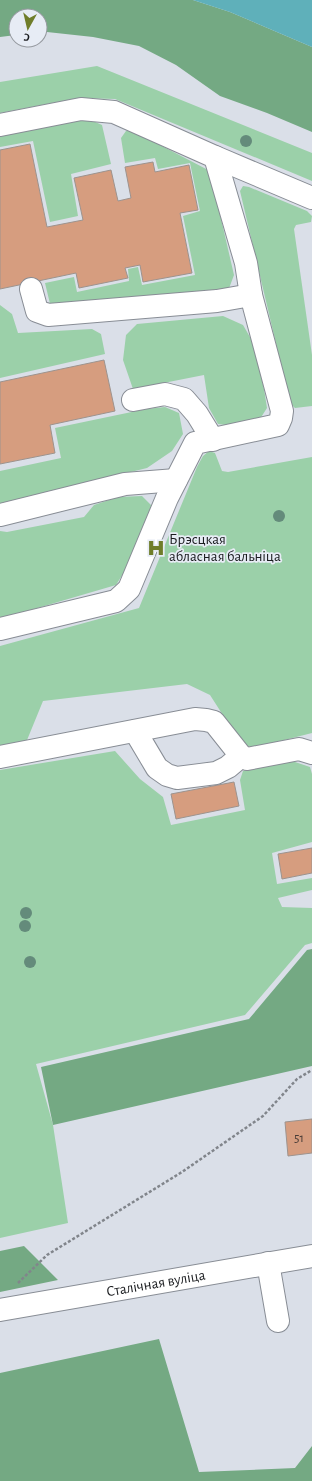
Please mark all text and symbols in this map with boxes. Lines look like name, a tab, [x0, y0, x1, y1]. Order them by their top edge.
north arrow	[8, 8, 48, 48]
text: С	[23, 32, 30, 43]
place label: Брэсцкая абласная бальніца	[169, 532, 281, 564]
hospital icon: Брэсцкая абласная бальніца	[146, 538, 166, 558]
house number: 51	[294, 1132, 304, 1145]
street label: Сталічная вуліца	[105, 1268, 207, 1299]

